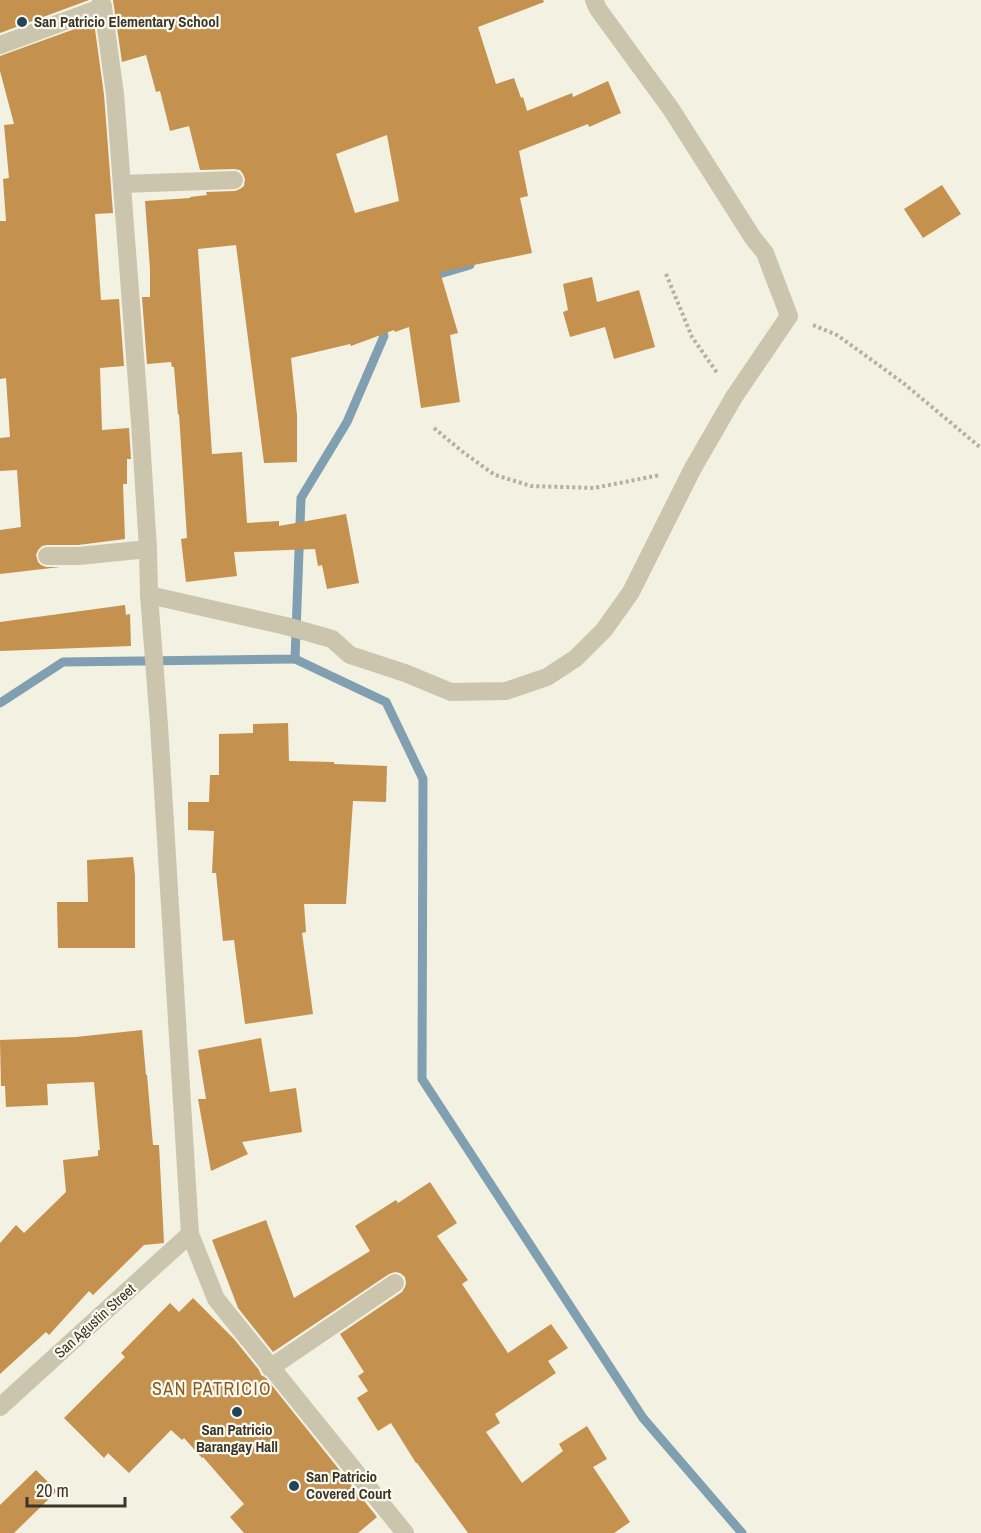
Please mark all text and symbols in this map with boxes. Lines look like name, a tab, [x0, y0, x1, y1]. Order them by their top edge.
place label: San Patricio Elementary School	[34, 11, 219, 32]
marker: San Patricio Elementary School	[15, 15, 29, 29]
street label: San Agustin Street	[50, 1278, 140, 1363]
district label: SAN PATRICIO	[152, 1376, 272, 1401]
marker: San Patricio Barangay Hall	[230, 1405, 244, 1419]
place label: San Patricio Barangay Hall	[196, 1419, 278, 1457]
place label: San Patricio Covered Court	[306, 1466, 391, 1504]
scale bar	[27, 1470, 124, 1508]
text: 20 m	[36, 1478, 69, 1503]
marker: San Patricio Covered Court	[287, 1479, 301, 1493]

